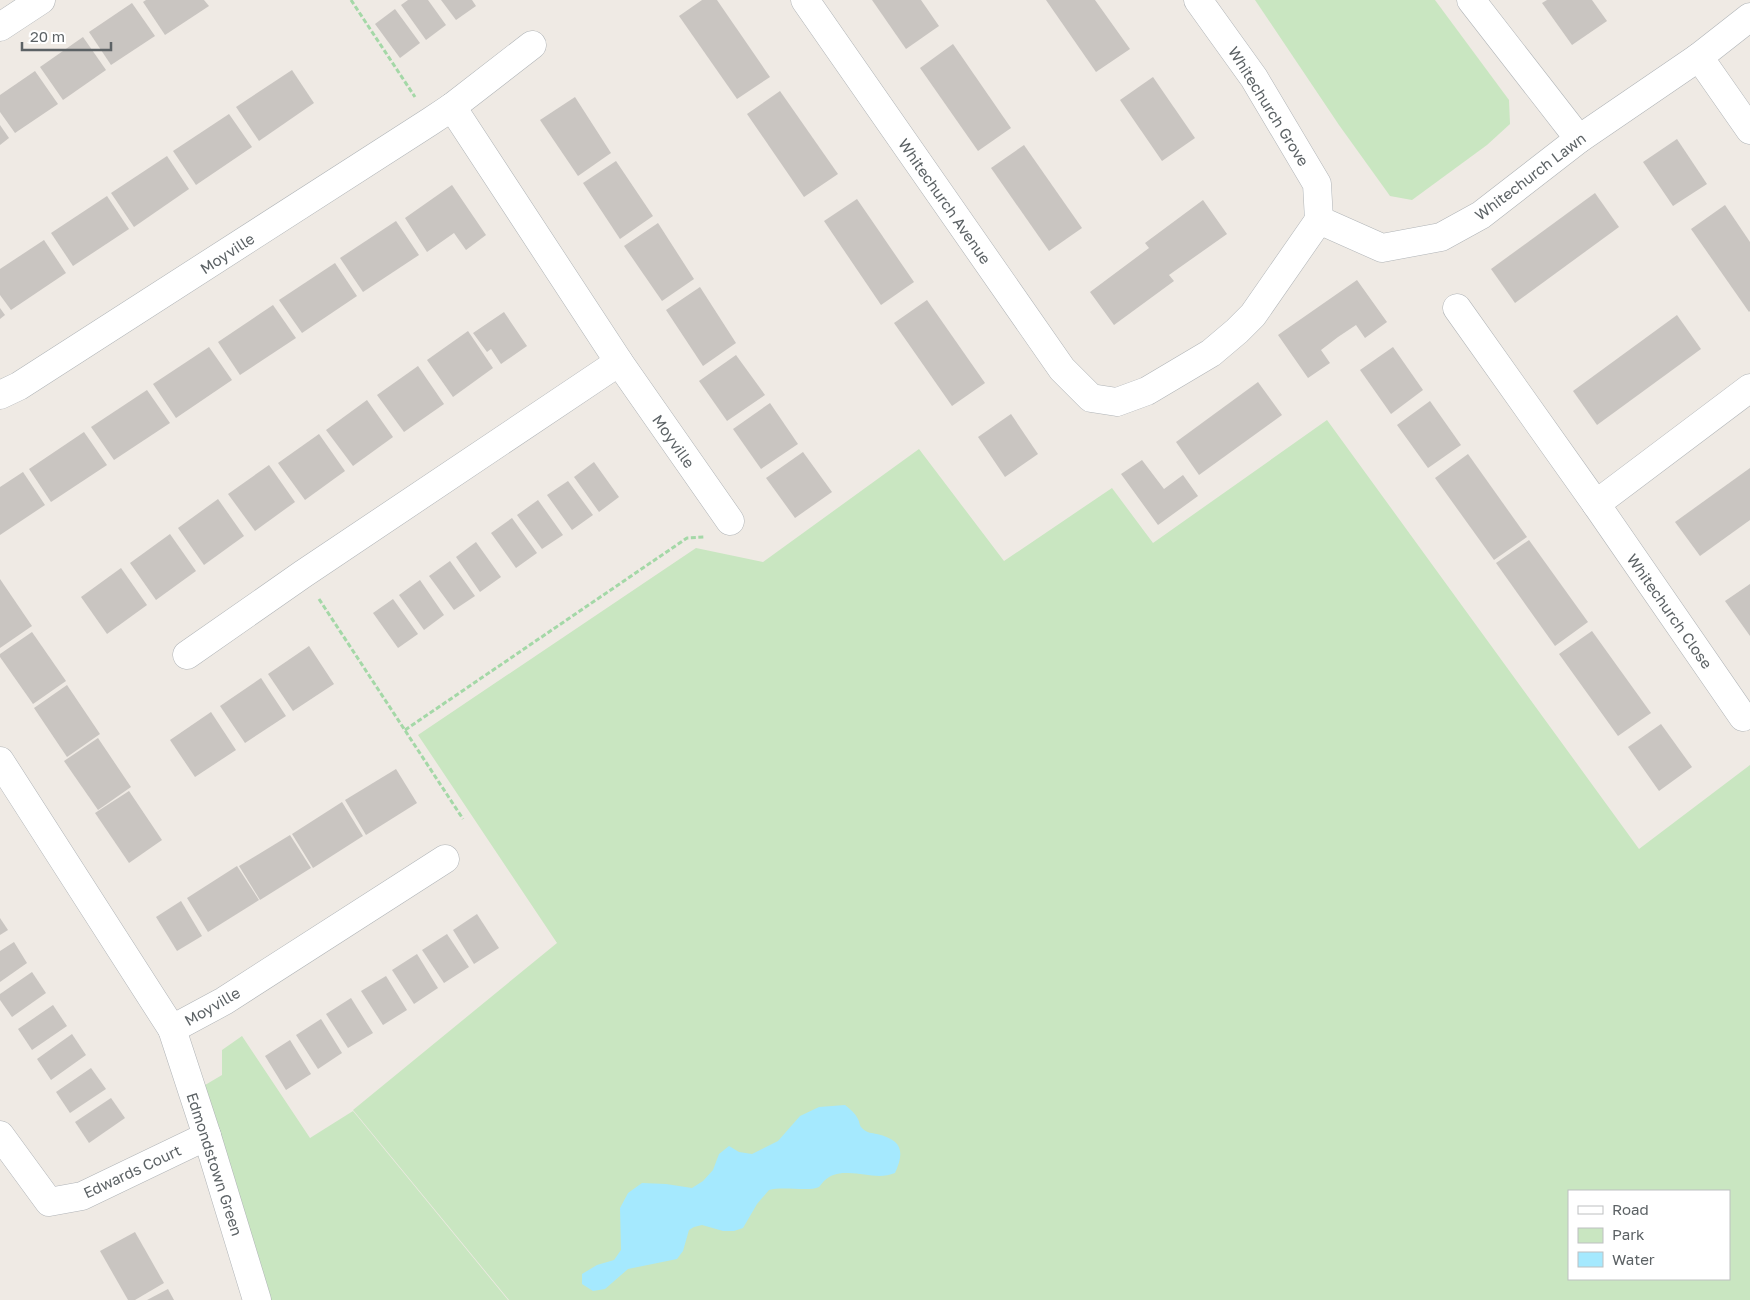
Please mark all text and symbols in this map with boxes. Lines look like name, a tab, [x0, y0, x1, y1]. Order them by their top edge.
scale bar	[22, 20, 111, 52]
text: 20 m	[30, 27, 65, 45]
street label: Whitechurch Grove	[1225, 43, 1313, 169]
street label: Whitechurch Lawn	[1471, 128, 1589, 224]
street label: Whitechurch Avenue	[895, 135, 995, 267]
street label: Moyville	[197, 229, 258, 277]
street label: Moyville	[649, 411, 699, 471]
street label: Whitechurch Close	[1624, 550, 1717, 672]
street label: Moyville	[181, 983, 243, 1029]
street label: Edmondstown Green	[183, 1090, 247, 1238]
street label: Edwards Court	[80, 1141, 184, 1201]
legend	[1568, 1190, 1730, 1280]
text: Road	[1612, 1200, 1649, 1218]
text: Park	[1612, 1225, 1645, 1243]
text: Water	[1612, 1250, 1655, 1268]

